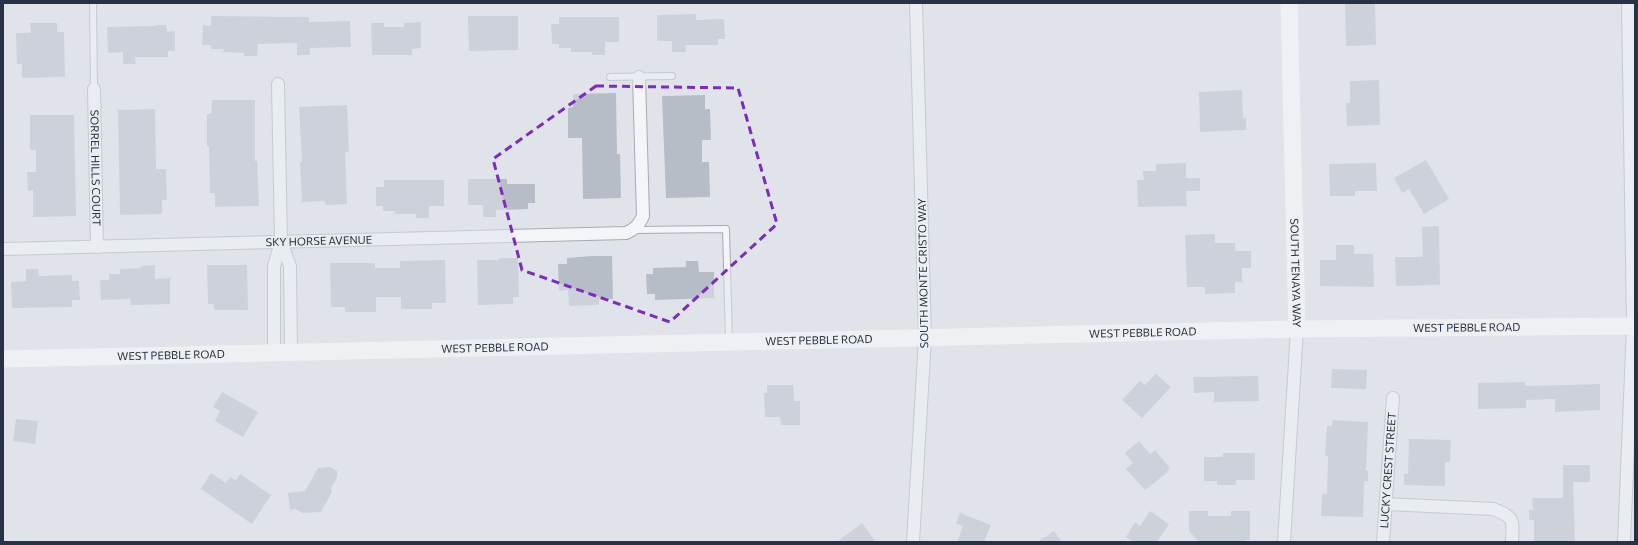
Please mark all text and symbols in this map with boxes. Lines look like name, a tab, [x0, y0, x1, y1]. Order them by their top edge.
street label: SORREL HILLS COURT	[88, 110, 104, 226]
street label: SOUTH MONTE CRISTO WAY	[915, 198, 930, 348]
street label: SOUTH TENAYA WAY	[1288, 218, 1304, 328]
street label: SKY HORSE AVENUE	[265, 233, 372, 248]
street label: WEST PEBBLE ROAD	[1413, 320, 1520, 334]
street label: WEST PEBBLE ROAD	[1089, 324, 1197, 340]
street label: WEST PEBBLE ROAD	[765, 332, 873, 347]
street label: WEST PEBBLE ROAD	[441, 339, 549, 355]
street label: WEST PEBBLE ROAD	[117, 347, 225, 362]
street label: LUCKY CREST STREET	[1377, 412, 1398, 529]

